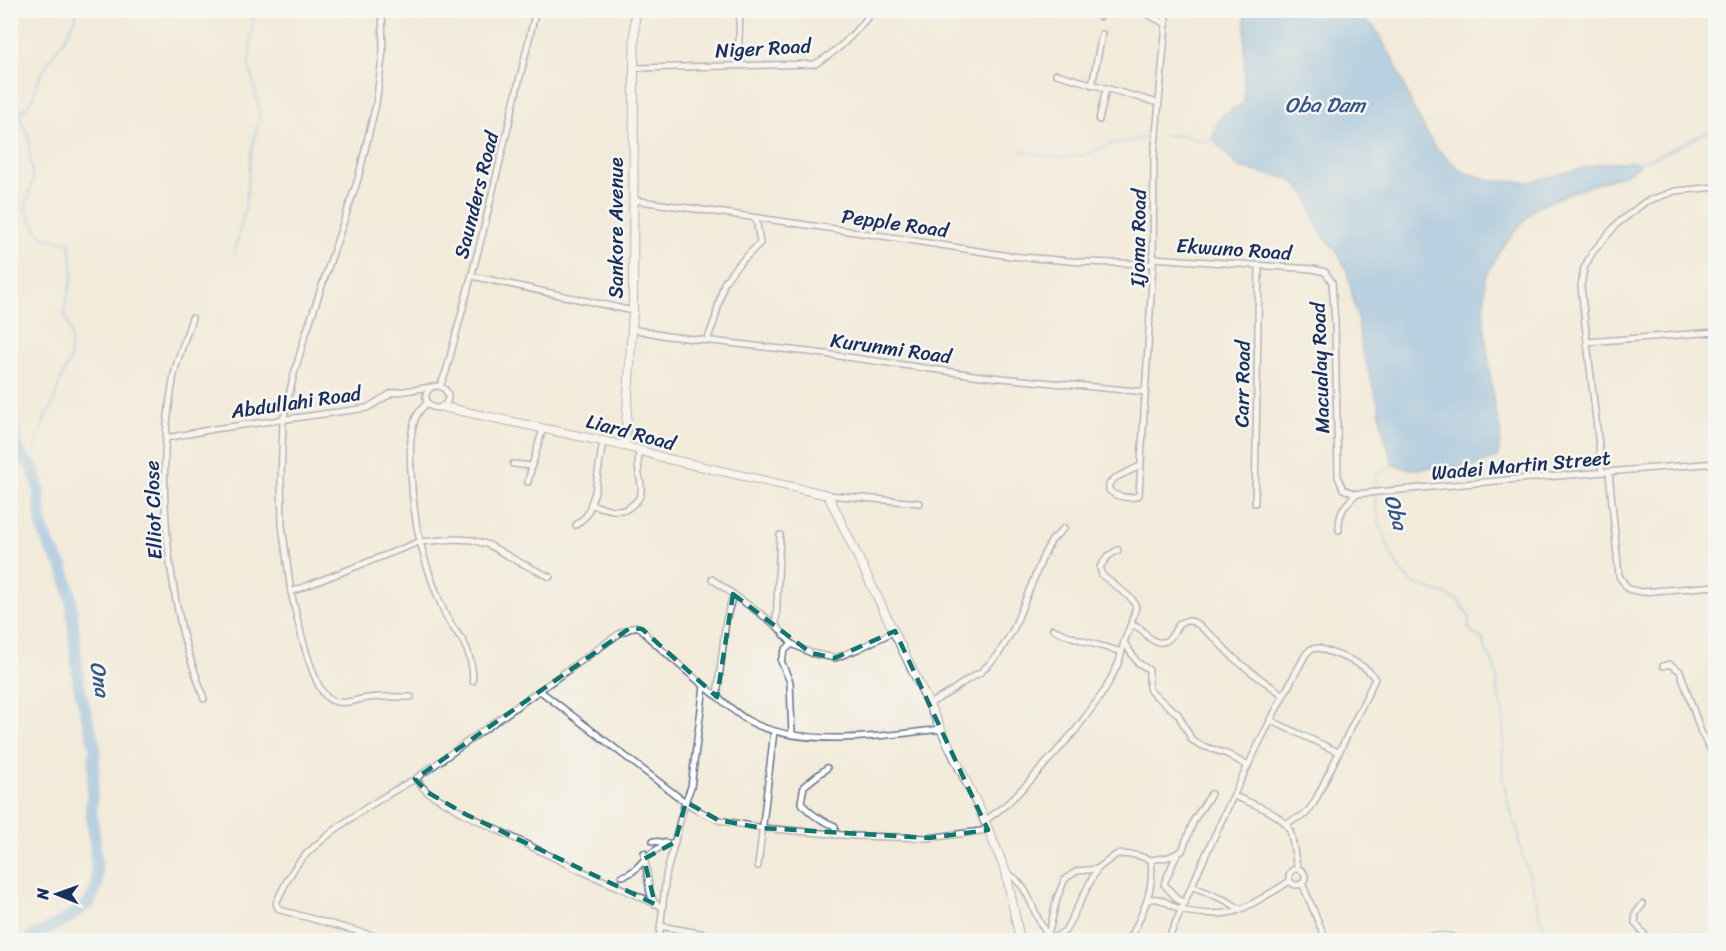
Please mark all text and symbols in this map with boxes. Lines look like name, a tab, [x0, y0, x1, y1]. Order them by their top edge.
street label: Niger Road	[714, 28, 813, 68]
water label: Oba Dam	[1285, 86, 1367, 124]
street label: Saunders Road	[444, 127, 510, 262]
street label: Sankore Avenue	[599, 157, 634, 299]
street label: Ijoma Road	[1120, 187, 1157, 288]
street label: Pepple Road	[839, 199, 952, 248]
street label: Ekwuno Road	[1175, 228, 1294, 271]
street label: Macualay Road	[1301, 300, 1340, 434]
street label: Kurunmi Road	[828, 323, 955, 374]
street label: Carr Road	[1224, 339, 1261, 428]
street label: Abdullahi Road	[228, 376, 365, 429]
street label: Liard Road	[582, 404, 681, 462]
street label: Wadei Martin Street	[1430, 440, 1613, 491]
street label: Elliot Close	[134, 460, 173, 560]
water label: Oba	[1373, 490, 1420, 536]
water label: Ona	[78, 659, 122, 701]
north arrow	[27, 864, 87, 924]
text: N	[28, 887, 57, 901]

